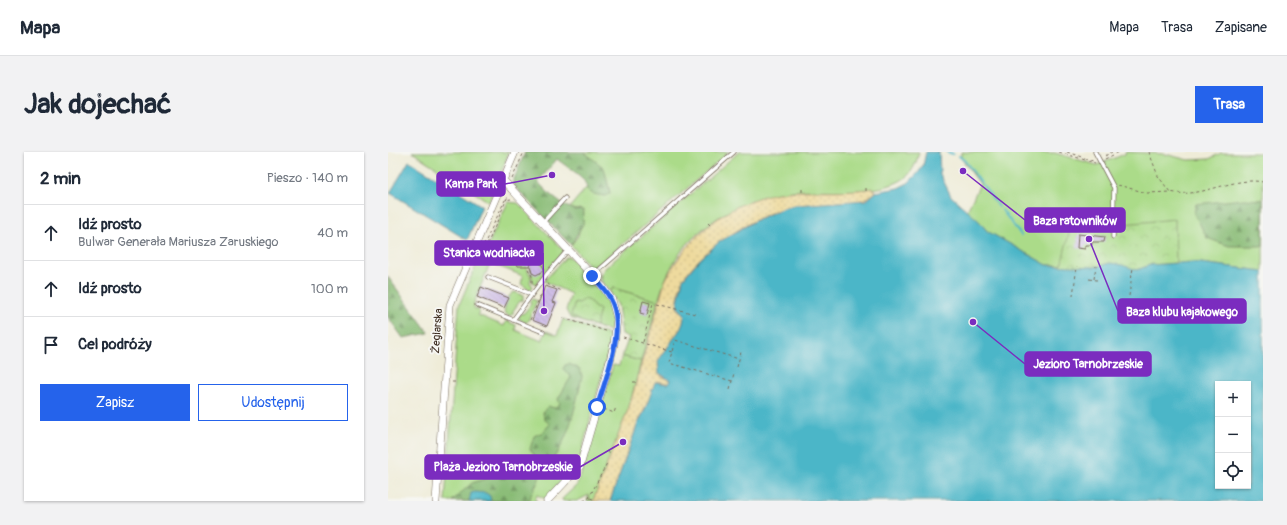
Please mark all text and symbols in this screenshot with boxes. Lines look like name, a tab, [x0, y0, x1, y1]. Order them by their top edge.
text: Mapa	[20, 16, 60, 40]
text: Mapa	[1109, 19, 1139, 36]
text: Trasa	[1161, 19, 1193, 36]
text: Zapisane	[1215, 19, 1267, 36]
button: Trasa	[1195, 86, 1263, 123]
text: Jak dojechać	[24, 87, 172, 122]
text: 2 min	[40, 168, 81, 189]
text: Pieszo · 140 m	[267, 170, 348, 186]
callout: Kama Park	[437, 172, 505, 196]
text: Kama Park	[445, 177, 498, 192]
callout: Baza ratowników	[1025, 208, 1125, 232]
text: Baza ratowników	[1033, 214, 1118, 229]
text: Idź prosto	[78, 215, 142, 234]
icon: ahead	[40, 222, 62, 244]
text: 40 m	[317, 225, 348, 241]
text: Bulwar Generała Mariusza Zaruskiego	[78, 234, 279, 250]
callout: Stanica wodniacka	[435, 241, 543, 265]
text: Stanica wodniacka	[443, 246, 535, 261]
route end	[583, 267, 601, 285]
icon: ahead	[40, 278, 62, 300]
text: Idź prosto	[78, 279, 142, 298]
text: 100 m	[311, 281, 348, 297]
callout: Baza klubu kajakowego	[1118, 299, 1246, 323]
text: Baza klubu kajakowego	[1126, 305, 1239, 320]
street label: Żeglarska	[429, 308, 445, 354]
icon: arrive	[40, 334, 62, 356]
text: Cel podróży	[78, 335, 152, 354]
callout: Jezioro Tarnobrzeskie	[1025, 352, 1151, 376]
text: Jezioro Tarnobrzeskie	[1033, 357, 1144, 372]
map controls	[1215, 381, 1251, 489]
button: +	[1215, 381, 1251, 417]
button: Zapisz	[40, 384, 190, 421]
button: Udostępnij	[198, 384, 348, 421]
route start	[588, 398, 606, 416]
button: −	[1215, 417, 1251, 453]
button: locate	[1215, 453, 1251, 489]
callout: Plaża Jezioro Tarnobrzeskie	[425, 455, 580, 479]
text: Plaża Jezioro Tarnobrzeskie	[433, 460, 574, 475]

